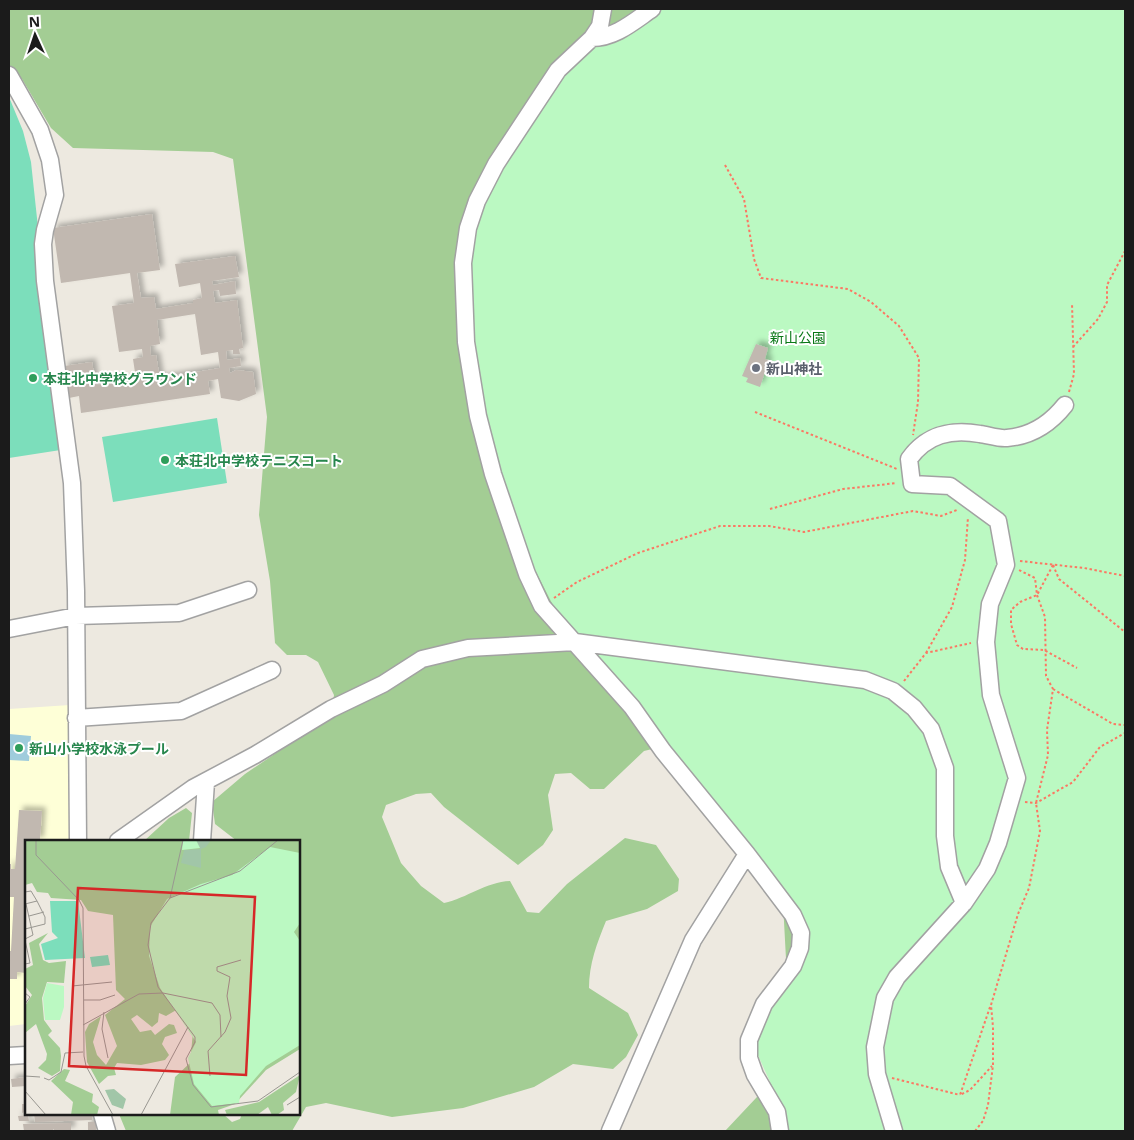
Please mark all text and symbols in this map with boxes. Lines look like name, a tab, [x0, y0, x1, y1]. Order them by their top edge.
north arrow	[10, 10, 60, 60]
text: N	[28, 12, 40, 31]
park label: 新山公園	[770, 328, 826, 347]
place label: 新山神社	[766, 359, 822, 378]
marker: 新山神社	[750, 362, 762, 374]
place label: 本荘北中学校グラウンド	[43, 369, 197, 388]
marker: 本荘北中学校グラウンド	[27, 372, 39, 384]
place label: 本荘北中学校テニスコート	[175, 451, 343, 470]
marker: 本荘北中学校テニスコート	[159, 454, 171, 466]
place label: 新山小学校水泳プール	[29, 739, 169, 758]
marker: 新山小学校水泳プール	[13, 742, 25, 754]
inset map	[25, 840, 300, 1115]

